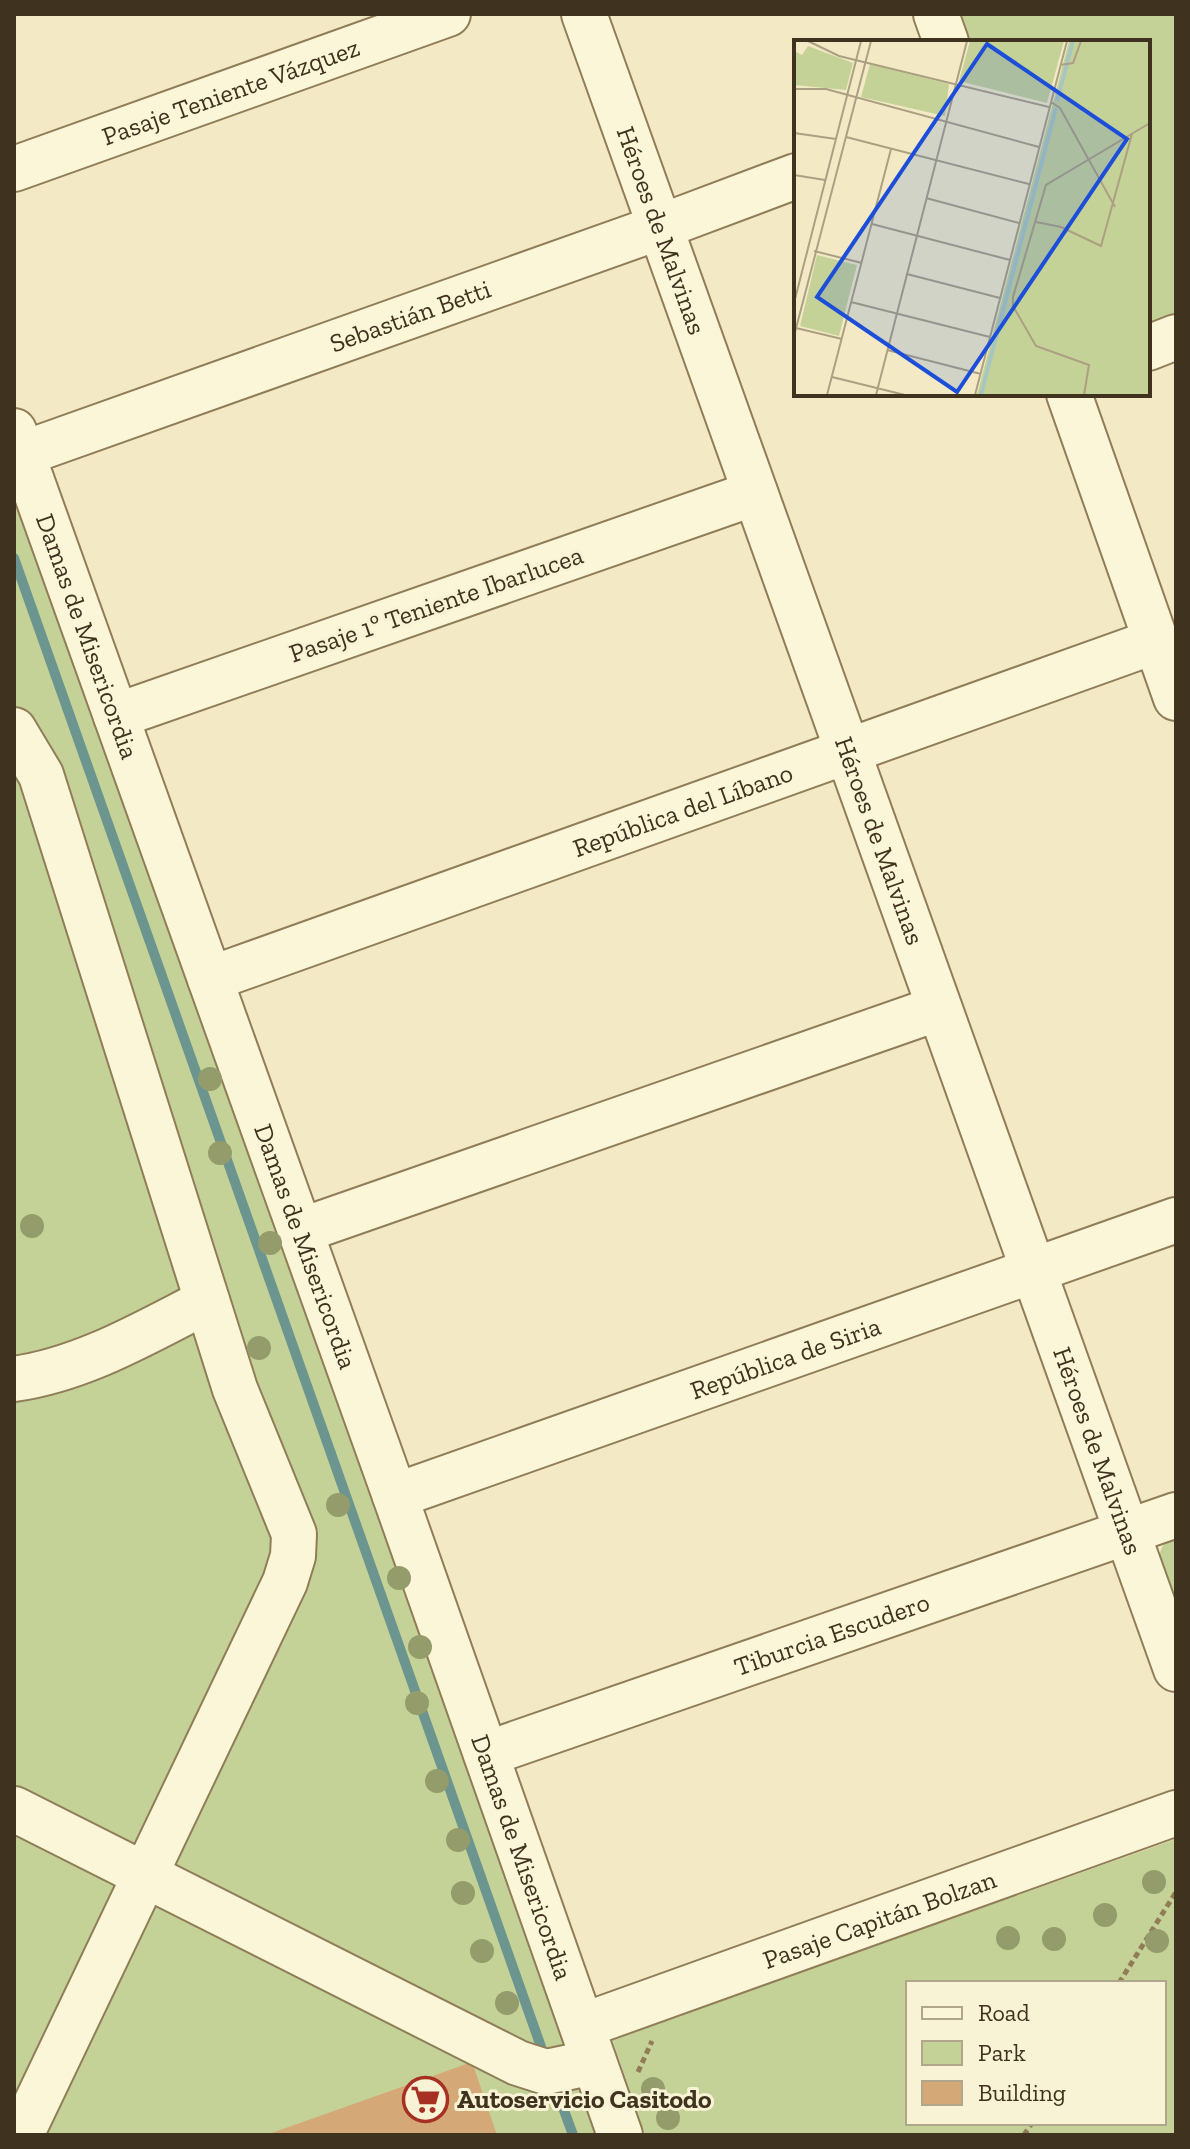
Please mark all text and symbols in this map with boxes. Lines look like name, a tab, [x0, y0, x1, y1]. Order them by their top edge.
street label: Pasaje Teniente Vázquez	[98, 31, 364, 152]
inset map	[794, 40, 1150, 396]
street label: Héroes de Malvinas	[610, 122, 713, 339]
street label: Sebastián Betti	[325, 273, 495, 359]
street label: Damas de Misericordia	[29, 509, 146, 764]
street label: Pasaje 1º Teniente Ibarlucea	[285, 538, 588, 669]
street label: Héroes de Malvinas	[828, 732, 932, 949]
street label: República del Líbano	[569, 756, 797, 864]
street label: Damas de Misericordia	[247, 1120, 364, 1374]
street label: República de Siria	[686, 1310, 885, 1406]
street label: Héroes de Malvinas	[1046, 1342, 1150, 1559]
street label: Tiburcia Escudero	[730, 1586, 934, 1683]
street label: Damas de Misericordia	[464, 1730, 580, 1985]
street label: Pasaje Capitán Bolzan	[759, 1863, 1000, 1976]
legend	[906, 1981, 1166, 2125]
text: Road	[978, 1998, 1030, 2027]
text: Park	[978, 2038, 1026, 2067]
supermarket icon: Autoservicio Casitodo	[402, 2075, 450, 2123]
text: Building	[978, 2078, 1066, 2107]
place label: Autoservicio Casitodo	[457, 2083, 712, 2115]

